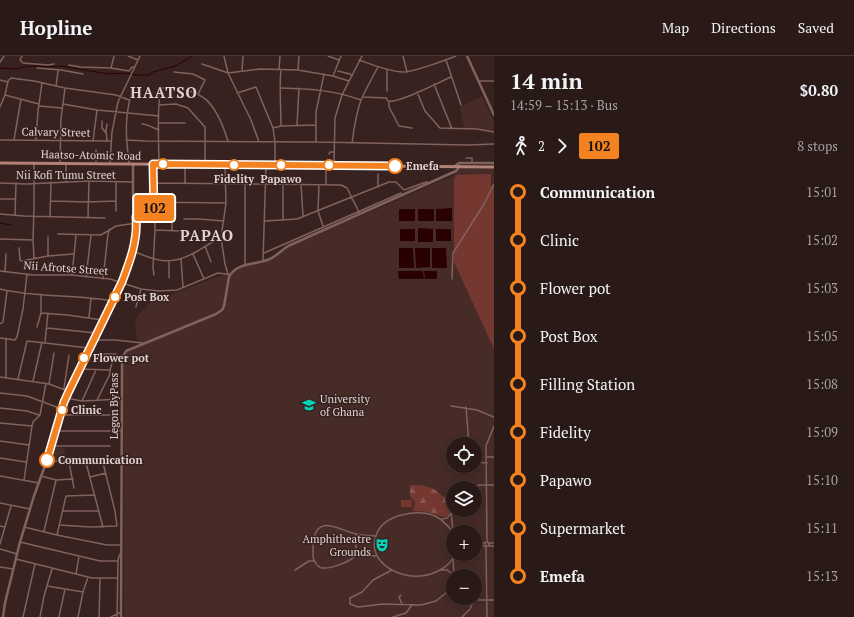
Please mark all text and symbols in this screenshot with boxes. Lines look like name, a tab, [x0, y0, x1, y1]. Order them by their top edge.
text: Hopline	[20, 15, 93, 40]
text: Map	[662, 18, 689, 37]
text: Directions	[711, 18, 776, 37]
text: Saved	[798, 18, 834, 37]
text: 14 min	[510, 66, 583, 95]
text: $0.80	[800, 80, 838, 100]
district label: HAATSO	[130, 82, 198, 102]
text: 14:59 – 15:13 · Bus	[510, 96, 618, 114]
street label: Calvary Street	[21, 124, 91, 140]
icon: walk	[510, 135, 532, 157]
icon: forward	[551, 135, 573, 157]
text: 102	[587, 136, 611, 155]
text: 2	[538, 137, 545, 155]
text: 8 stops	[797, 137, 838, 155]
street label: Haatso-Atomic Road	[41, 147, 141, 163]
unlabelled marker	[157, 158, 169, 170]
marker: Emefa	[387, 158, 403, 174]
marker: Fidelity	[228, 159, 240, 171]
marker: Papawo	[275, 159, 287, 171]
unlabelled marker	[323, 159, 335, 171]
place label: Emefa	[406, 159, 439, 173]
street label: Nii Kofi Tumu Street	[16, 168, 116, 182]
place label: Fidelity	[214, 172, 254, 186]
place label: Papawo	[261, 172, 302, 186]
text: Communication	[540, 182, 655, 202]
text: 15:01	[806, 183, 838, 201]
line badge: 102	[131, 195, 177, 221]
text: 102	[142, 198, 166, 217]
district label: PAPAO	[180, 225, 234, 245]
text: Clinic	[540, 230, 579, 250]
text: 15:02	[806, 231, 838, 249]
street label: Nii Afrotse Street	[23, 258, 109, 278]
text: Flower pot	[540, 278, 611, 298]
text: 15:03	[806, 279, 838, 297]
place label: Post Box	[124, 290, 170, 304]
marker: Post Box	[109, 291, 121, 303]
text: Post Box	[540, 326, 598, 346]
text: 15:05	[806, 327, 838, 345]
place label: Flower pot	[93, 351, 150, 365]
marker: Flower pot	[78, 352, 90, 364]
street label: Legon ByPass	[107, 372, 121, 439]
text: Filling Station	[540, 374, 635, 394]
text: 15:08	[806, 375, 838, 393]
place label: University of Ghana	[320, 392, 371, 419]
school or university icon: University of Ghana	[301, 397, 317, 413]
place label: Clinic	[71, 403, 102, 417]
marker: Clinic	[56, 404, 68, 416]
text: Fidelity	[540, 422, 591, 442]
text: 15:09	[806, 423, 838, 441]
map controls	[446, 437, 482, 605]
button: locate	[446, 437, 482, 473]
marker: Communication	[39, 452, 55, 468]
place label: Communication	[58, 453, 143, 467]
text: Papawo	[540, 470, 592, 490]
text: 15:10	[806, 471, 838, 489]
button: layers	[446, 481, 482, 517]
text: Supermarket	[540, 518, 625, 538]
text: 15:11	[806, 519, 838, 537]
button: +	[446, 525, 482, 561]
place label: Amphitheatre Grounds	[303, 532, 371, 559]
theatre icon: Amphitheatre Grounds	[374, 537, 390, 553]
text: Emefa	[540, 566, 585, 586]
text: 15:13	[806, 567, 838, 585]
button: −	[446, 569, 482, 605]

